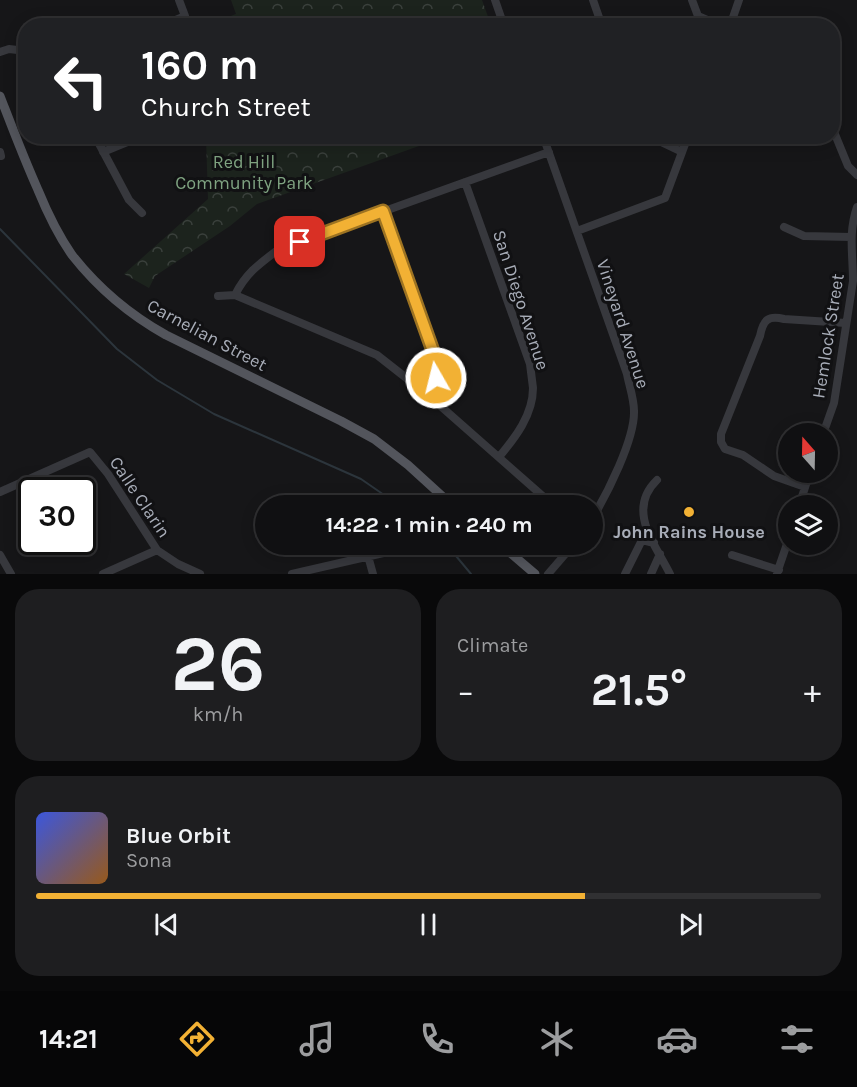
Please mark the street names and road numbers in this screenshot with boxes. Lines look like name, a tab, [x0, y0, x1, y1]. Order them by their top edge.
street label: San Diego Avenue	[488, 227, 554, 373]
street label: Vineyard Avenue	[592, 257, 654, 391]
street label: Hemlock Street	[807, 272, 849, 400]
street label: Carnelian Street	[143, 294, 271, 376]
street label: Calle Clarin	[105, 452, 175, 542]

